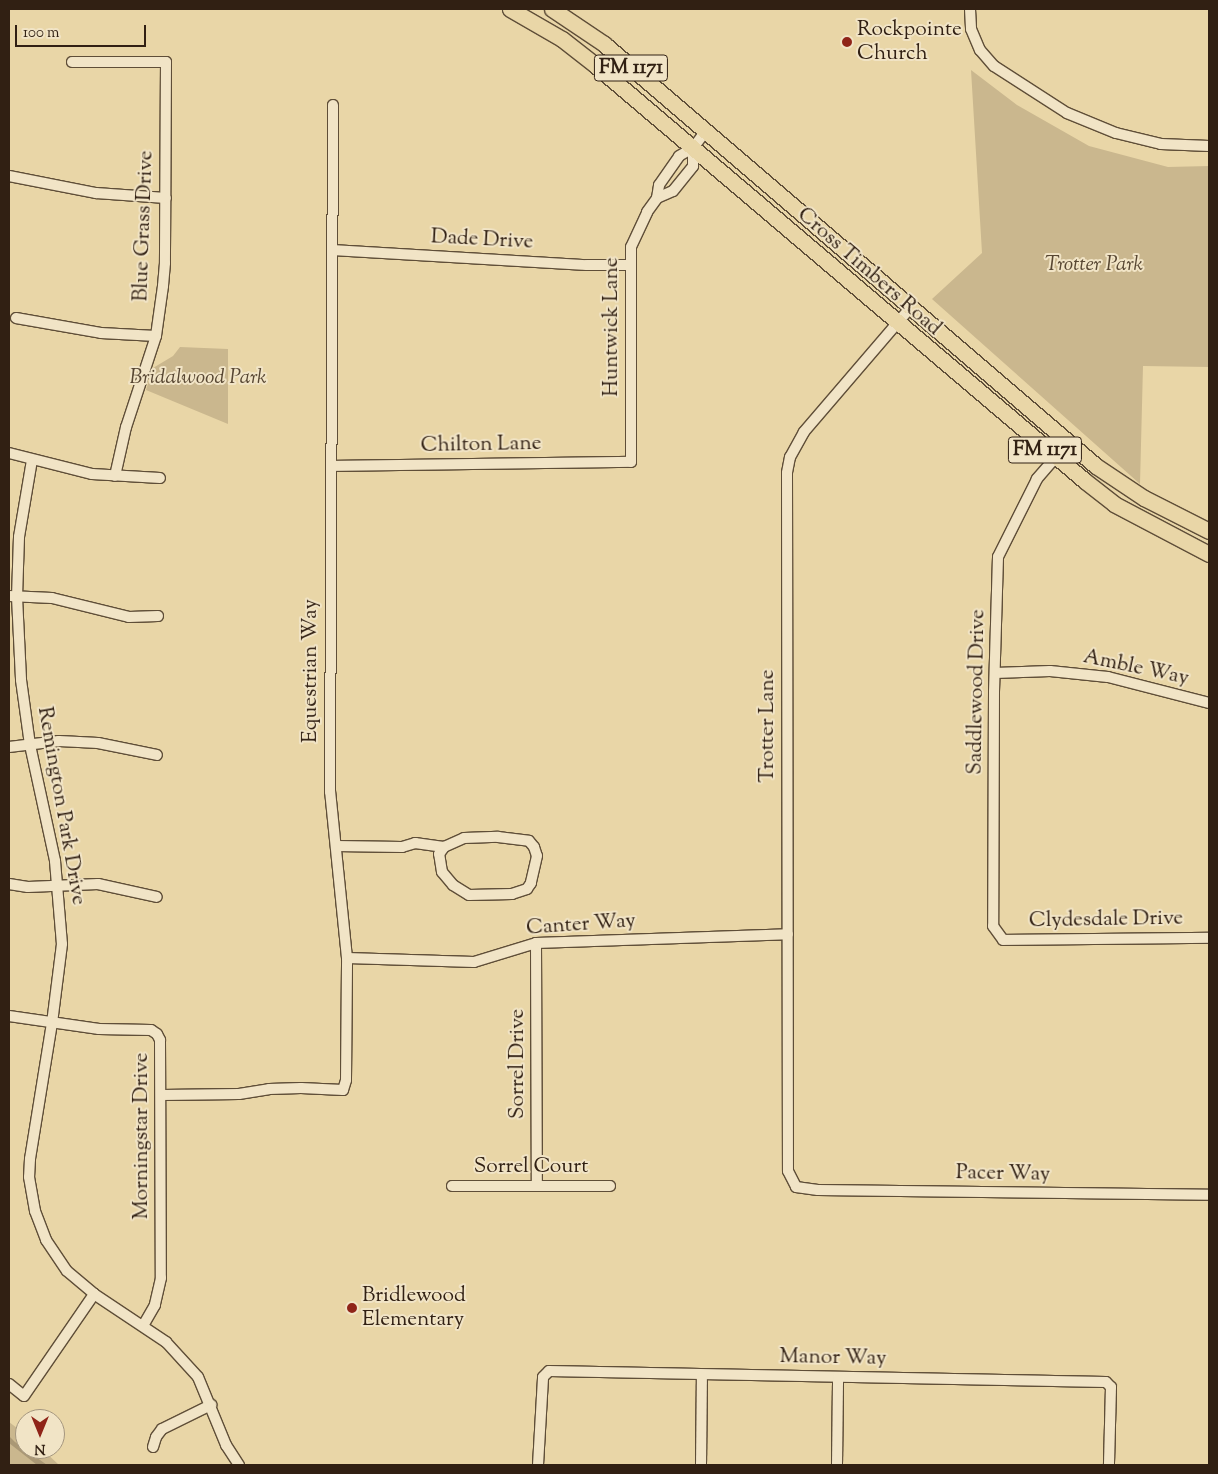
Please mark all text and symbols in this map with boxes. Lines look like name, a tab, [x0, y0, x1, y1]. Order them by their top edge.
scale bar	[18, 15, 149, 47]
place label: Rockpointe Church	[857, 17, 962, 67]
text: 100 m	[23, 23, 59, 44]
marker: Rockpointe Church	[841, 36, 853, 48]
road number: FM 1171	[594, 50, 668, 86]
street label: Blue Grass Drive	[129, 150, 159, 302]
street label: Cross Timbers Road	[792, 202, 946, 342]
street label: Dade Drive	[430, 225, 534, 255]
park label: Trotter Park	[1045, 252, 1143, 278]
street label: Huntwick Lane	[599, 257, 625, 397]
park label: Bridalwood Park	[129, 365, 267, 391]
street label: Chilton Lane	[420, 431, 542, 459]
road number: FM 1171	[1008, 432, 1082, 468]
street label: Equestrian Way	[298, 599, 324, 743]
street label: Saddlewood Drive	[963, 609, 991, 775]
street label: Amble Way	[1081, 645, 1191, 691]
street label: Trotter Lane	[755, 669, 781, 783]
street label: Remington Park Drive	[31, 705, 91, 907]
street label: Clydesdale Drive	[1029, 906, 1183, 934]
street label: Canter Way	[525, 909, 637, 941]
street label: Sorrel Drive	[505, 1009, 531, 1119]
street label: Morningstar Drive	[129, 1053, 155, 1219]
street label: Sorrel Court	[474, 1154, 588, 1180]
street label: Pacer Way	[956, 1161, 1050, 1187]
place label: Bridlewood Elementary	[362, 1283, 466, 1333]
marker: Bridlewood Elementary	[346, 1302, 358, 1314]
street label: Manor Way	[779, 1344, 887, 1372]
north arrow	[15, 1409, 65, 1459]
text: N	[34, 1438, 46, 1458]

